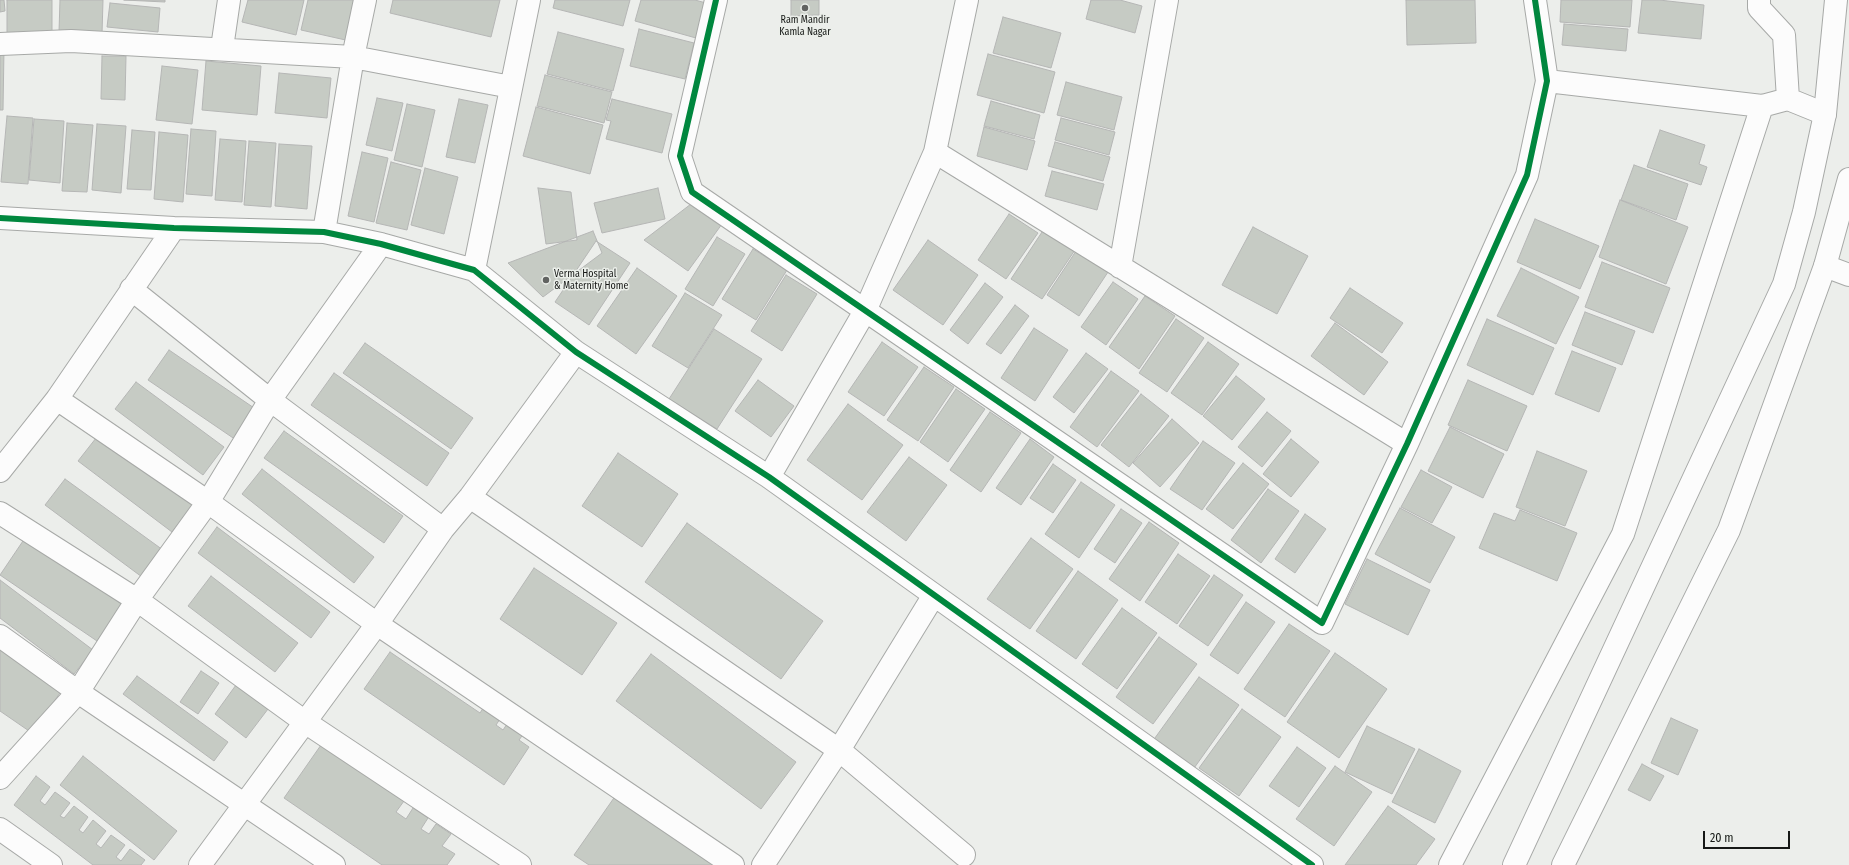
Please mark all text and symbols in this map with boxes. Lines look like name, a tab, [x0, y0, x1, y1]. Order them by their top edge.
marker: Ram Mandir Kamla Nagar	[800, 3, 810, 13]
place label: Ram Mandir Kamla Nagar	[779, 14, 831, 38]
place label: Verma Hospital & Maternity Home	[554, 268, 628, 292]
marker: Verma Hospital & Maternity Home	[541, 275, 551, 285]
scale bar	[1705, 823, 1792, 849]
text: 20 m	[1710, 831, 1734, 845]

